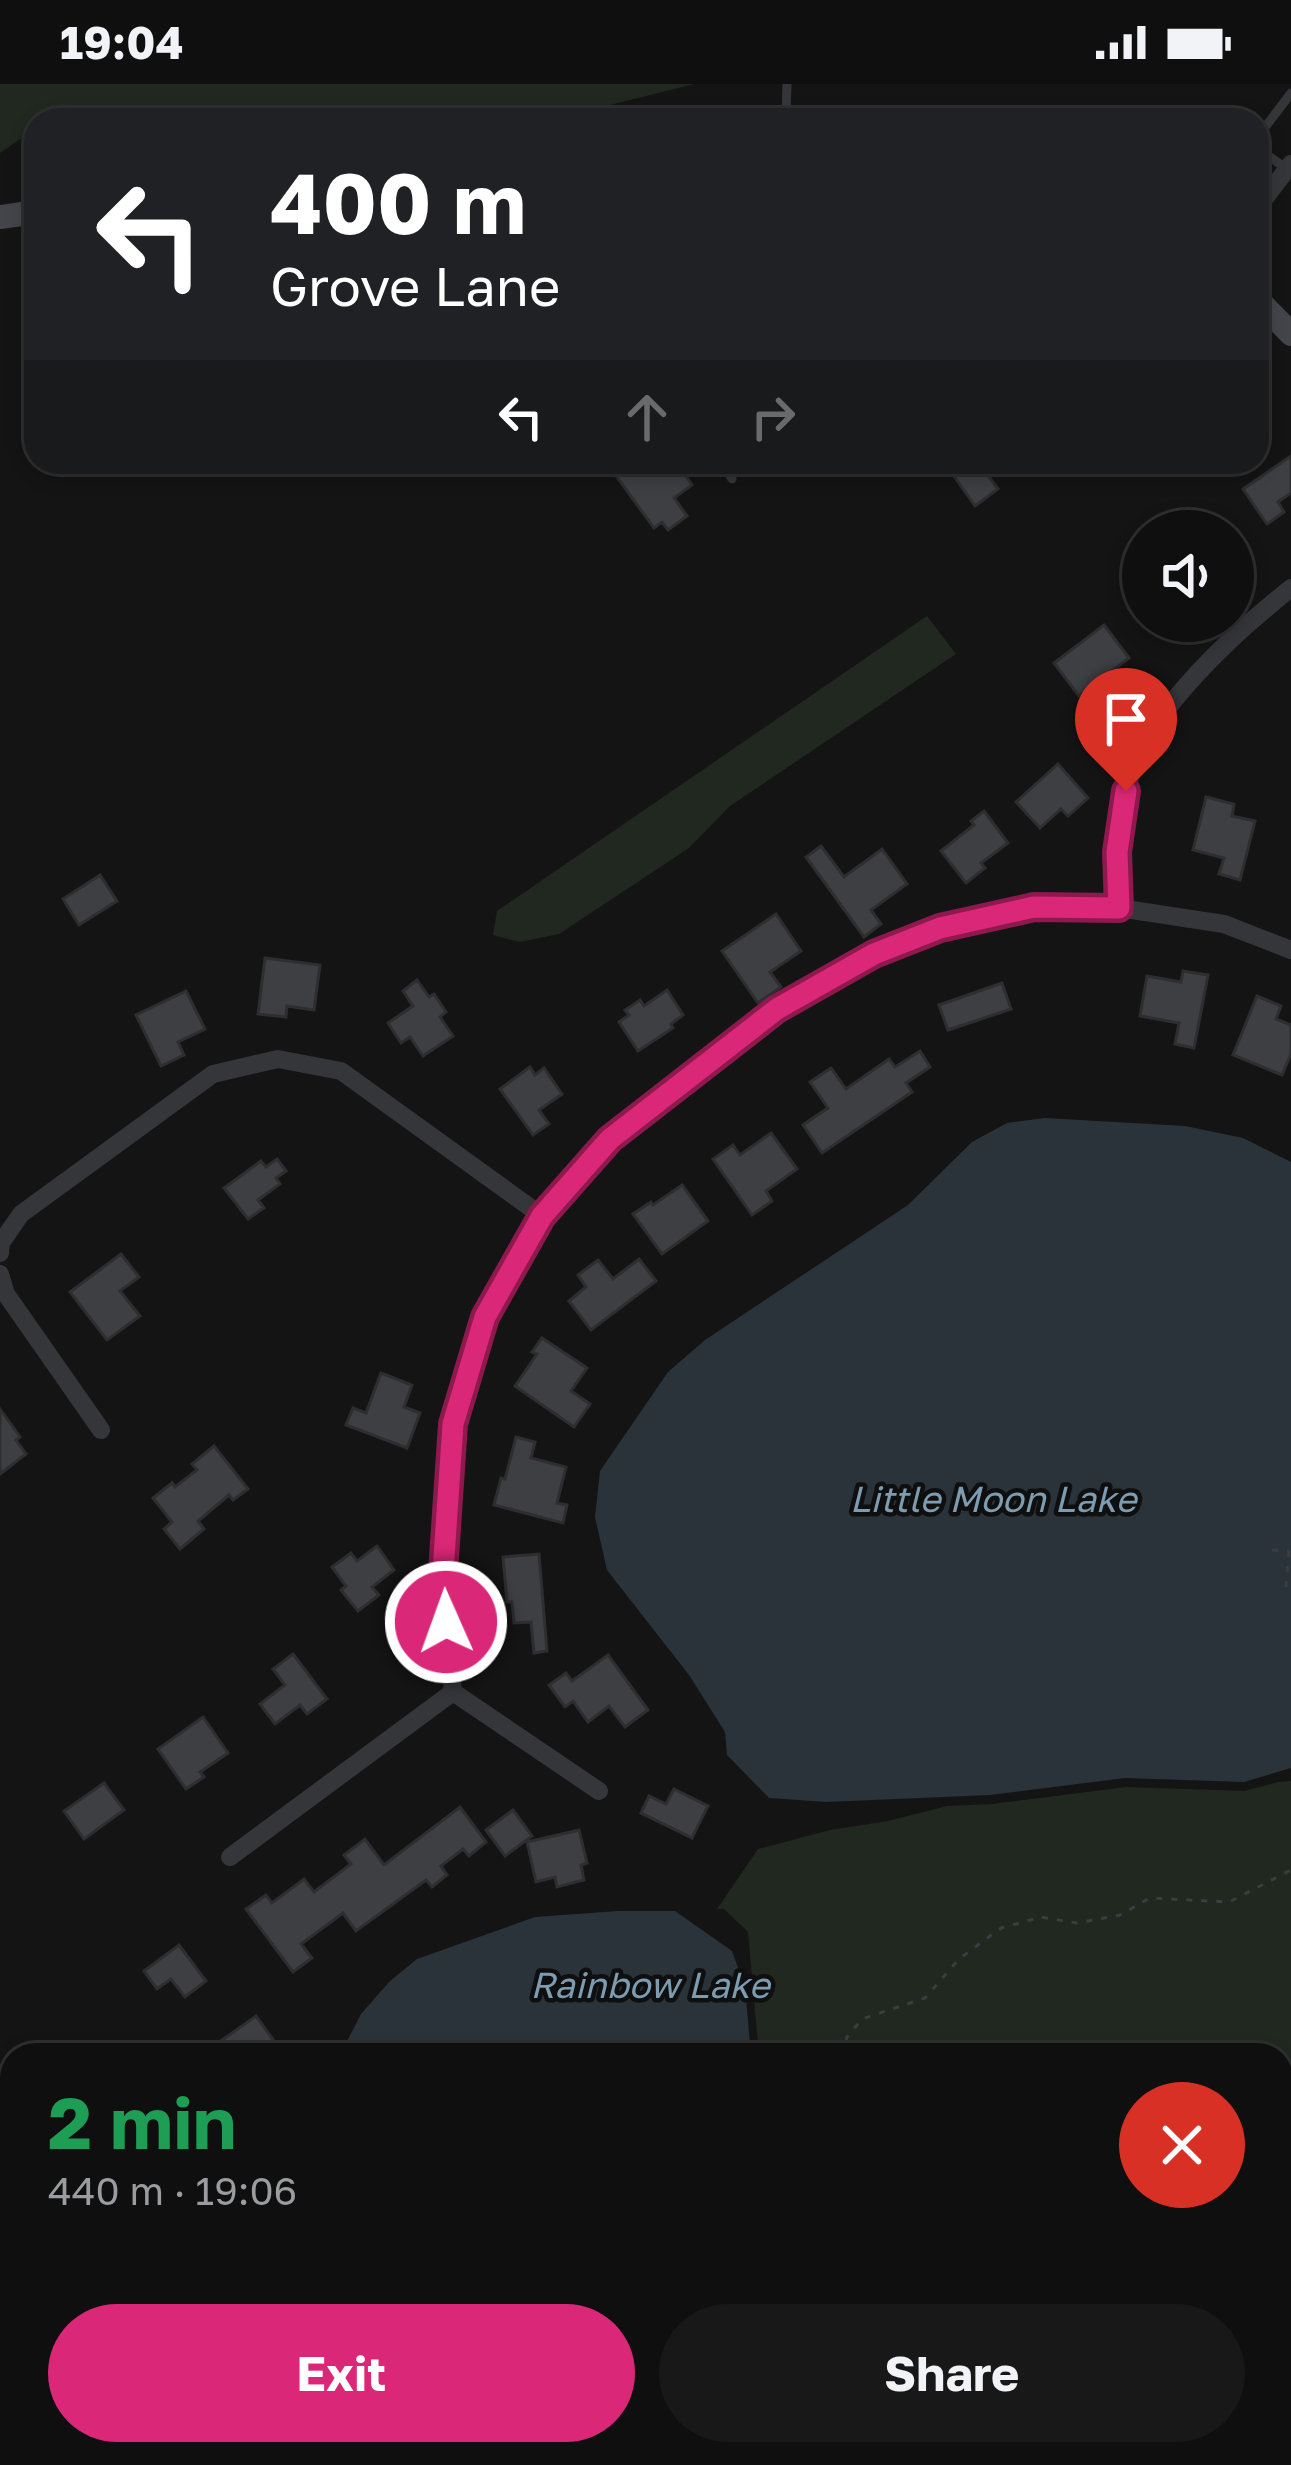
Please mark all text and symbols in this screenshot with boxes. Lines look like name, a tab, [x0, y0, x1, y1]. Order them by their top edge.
text: 19:04	[60, 15, 184, 69]
text: 400 m	[270, 152, 526, 252]
icon: left	[72, 156, 228, 312]
text: Grove Lane	[270, 253, 560, 318]
icon: left	[488, 384, 554, 450]
icon: ahead	[614, 384, 680, 450]
icon: right	[740, 384, 806, 450]
map controls	[1122, 510, 1254, 642]
button: sound	[1122, 510, 1254, 642]
pin	[1075, 668, 1177, 791]
icon: arrive	[1093, 686, 1159, 752]
water label: Little Moon Lake	[850, 1477, 1138, 1520]
position arrow	[383, 1559, 509, 1685]
water label: Rainbow Lake	[530, 1963, 772, 2006]
text: 2 min	[48, 2078, 236, 2165]
button: close	[1119, 2082, 1245, 2208]
text: 440 m · 19:06	[48, 2167, 297, 2214]
button: Exit	[48, 2304, 635, 2442]
button: Share	[659, 2304, 1245, 2442]

